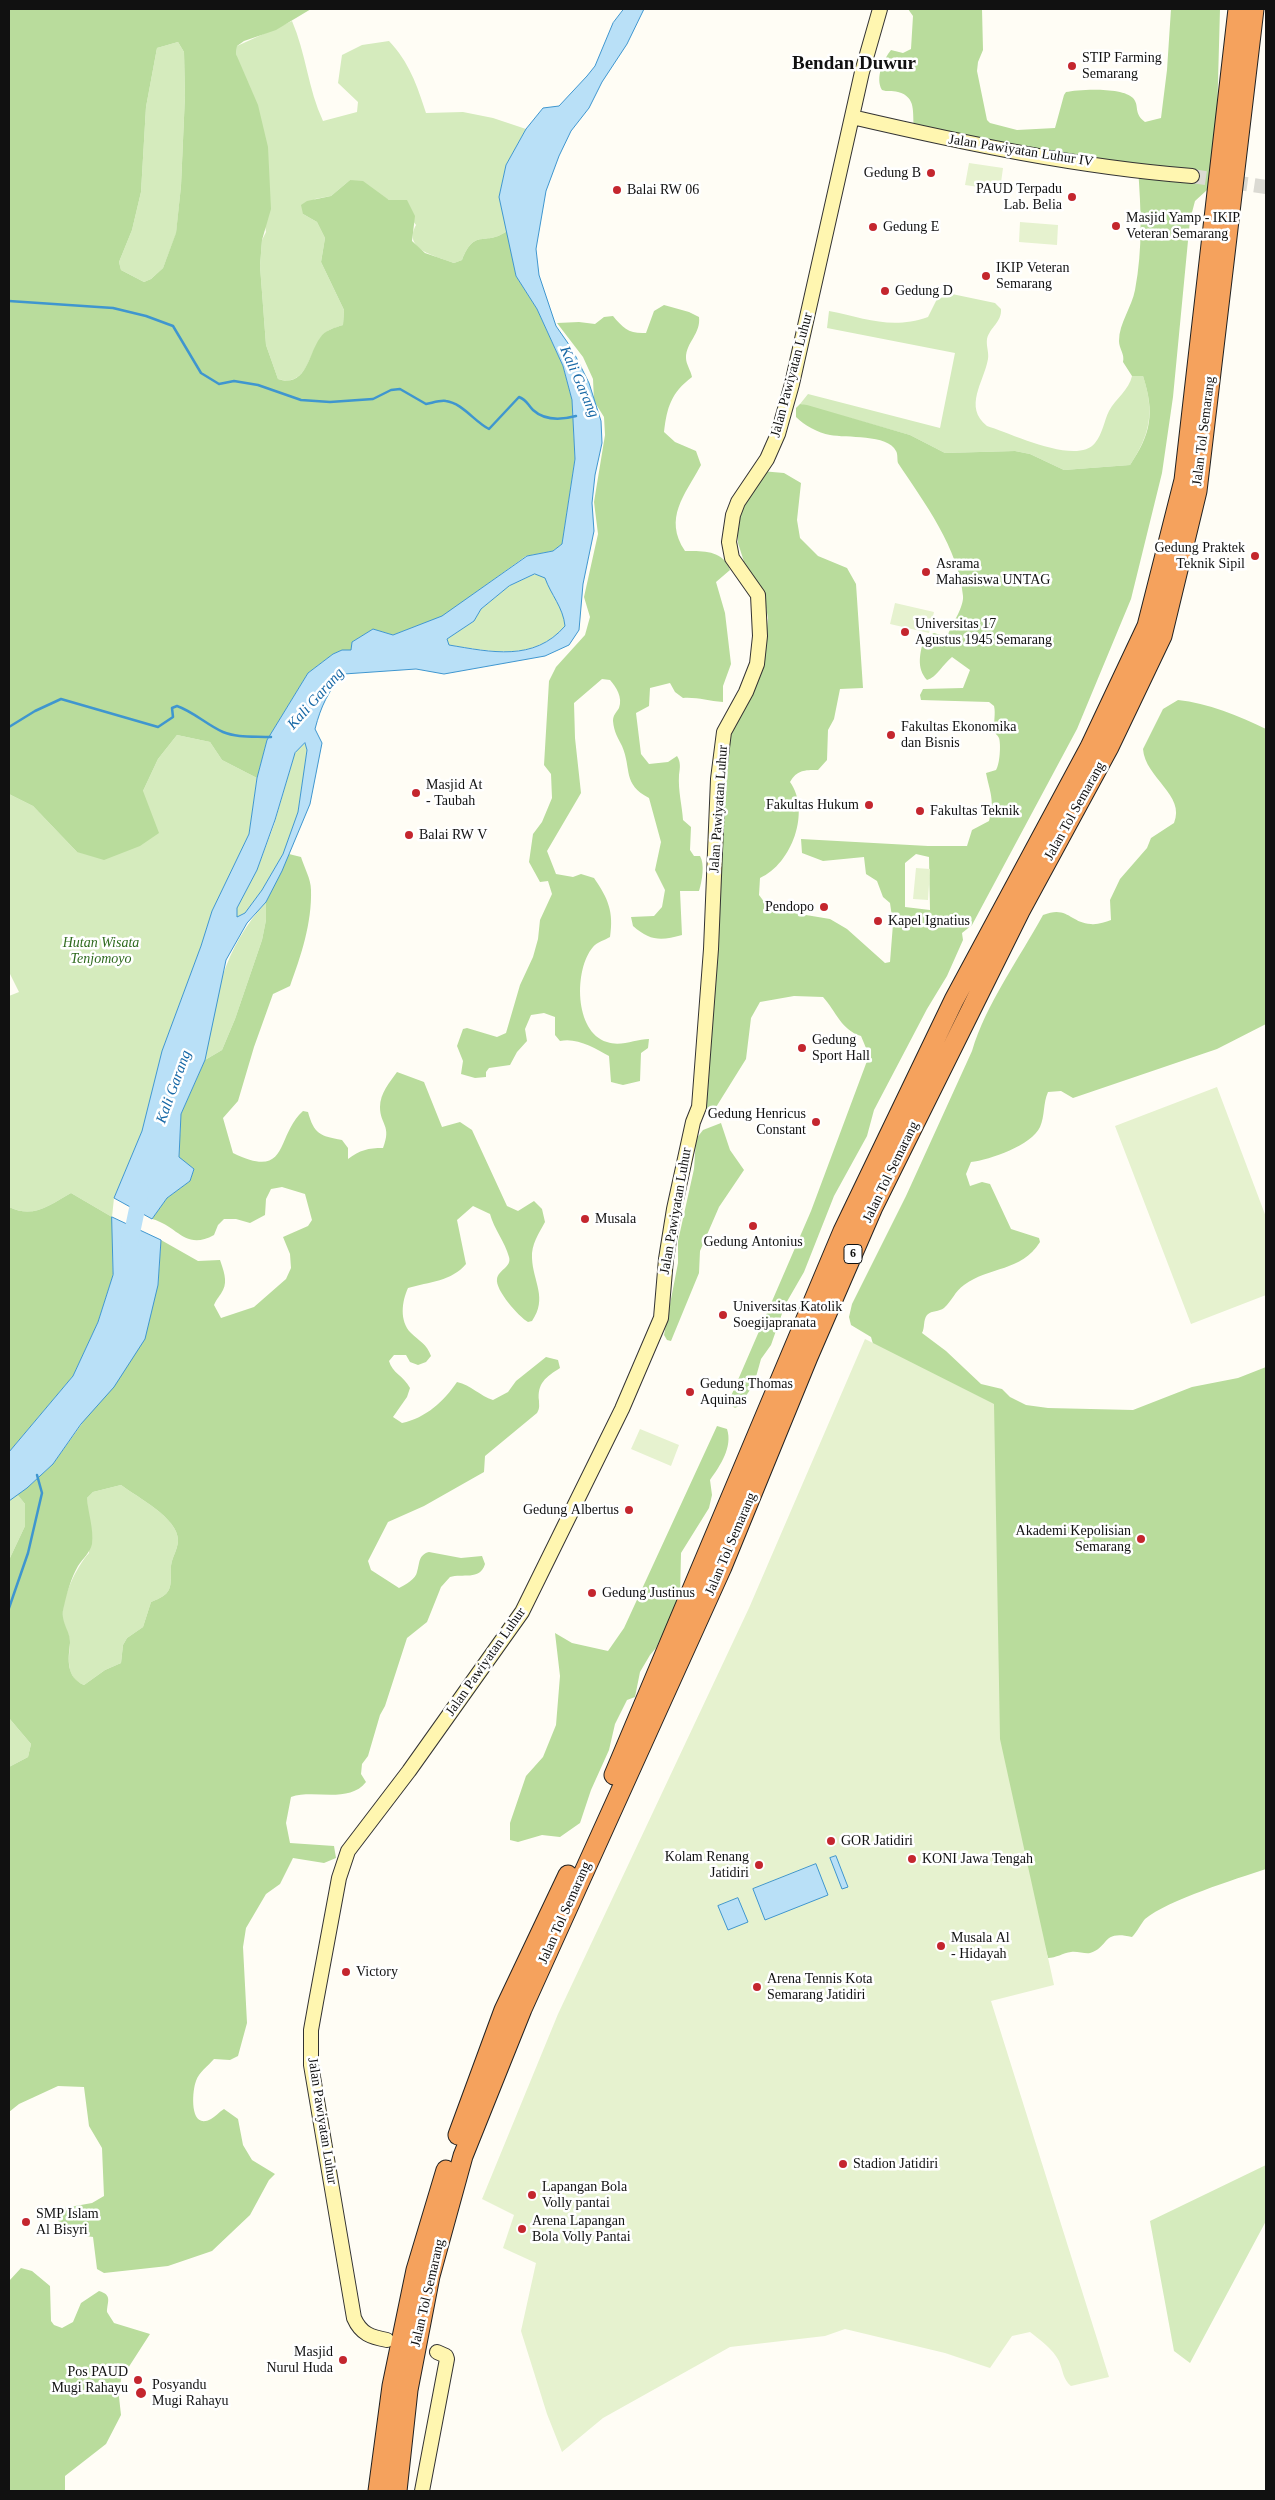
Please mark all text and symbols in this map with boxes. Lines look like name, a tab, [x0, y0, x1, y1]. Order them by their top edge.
place label: STIP Farming Semarang	[1082, 50, 1162, 82]
district label: Bendan Duwur	[792, 53, 916, 75]
marker: STIP Farming Semarang	[1066, 60, 1078, 72]
street label: Jalan Pawiyatan Luhur IV	[947, 131, 1095, 171]
place label: Gedung B	[864, 165, 921, 181]
marker: Gedung B	[925, 167, 937, 179]
place label: PAUD Terpadu Lab. Belia	[976, 181, 1062, 213]
place label: Balai RW 06	[627, 182, 699, 198]
marker: Balai RW 06	[611, 184, 623, 196]
marker: PAUD Terpadu Lab. Belia	[1066, 191, 1078, 203]
place label: Masjid Yamp - IKIP Veteran Semarang	[1126, 210, 1240, 242]
place label: Gedung E	[883, 219, 939, 235]
marker: Masjid Yamp - IKIP Veteran Semarang	[1110, 220, 1122, 232]
marker: Gedung E	[867, 221, 879, 233]
place label: IKIP Veteran Semarang	[996, 260, 1069, 292]
marker: IKIP Veteran Semarang	[980, 270, 992, 282]
place label: Gedung D	[895, 283, 953, 299]
marker: Gedung D	[879, 285, 891, 297]
street label: Jalan Pawiyatan Luhur	[767, 311, 817, 439]
water label: Kali Garang	[555, 344, 603, 420]
street label: Jalan Tol Semarang	[1189, 375, 1219, 487]
place label: Gedung Praktek Teknik Sipil	[1154, 540, 1245, 572]
marker: Gedung Praktek Teknik Sipil	[1249, 550, 1261, 562]
place label: Asrama Mahasiswa UNTAG	[936, 556, 1050, 588]
marker: Asrama Mahasiswa UNTAG	[920, 566, 932, 578]
place label: Universitas 17 Agustus 1945 Semarang	[915, 616, 1052, 648]
marker: Universitas 17 Agustus 1945 Semarang	[899, 626, 911, 638]
water label: Kali Garang	[284, 665, 348, 733]
place label: Fakultas Ekonomika dan Bisnis	[901, 719, 1016, 752]
marker: Fakultas Ekonomika dan Bisnis	[885, 729, 897, 741]
street label: Jalan Pawiyatan Luhur	[706, 744, 732, 874]
street label: Jalan Tol Semarang	[1041, 759, 1109, 863]
place label: Masjid At - Taubah	[426, 777, 482, 810]
marker: Masjid At - Taubah	[410, 787, 422, 799]
place label: Fakultas Hukum	[766, 797, 859, 813]
marker: Fakultas Hukum	[863, 799, 875, 811]
place label: Fakultas Teknik	[930, 803, 1020, 819]
marker: Fakultas Teknik	[914, 805, 926, 817]
place label: Balai RW V	[419, 827, 487, 843]
marker: Balai RW V	[403, 829, 415, 841]
place label: Pendopo	[765, 899, 814, 915]
marker: Pendopo	[818, 901, 830, 913]
place label: Kapel Ignatius	[888, 913, 970, 929]
marker: Kapel Ignatius	[872, 915, 884, 927]
park label: Hutan Wisata Tenjomoyo	[63, 935, 139, 968]
place label: Gedung Sport Hall	[812, 1032, 870, 1064]
marker: Gedung Sport Hall	[796, 1042, 808, 1054]
water label: Kali Garang	[153, 1048, 195, 1126]
place label: Gedung Henricus Constant	[708, 1106, 806, 1138]
marker: Gedung Henricus Constant	[810, 1116, 822, 1128]
street label: Jalan Tol Semarang	[859, 1119, 923, 1225]
street label: Jalan Pawiyatan Luhur	[657, 1146, 695, 1276]
place label: Musala	[595, 1211, 636, 1227]
marker: Musala	[579, 1213, 591, 1225]
marker: Gedung Antonius	[747, 1220, 759, 1232]
place label: Gedung Antonius	[703, 1234, 803, 1250]
road number: 6	[844, 1244, 862, 1264]
place label: Universitas Katolik Soegijapranata	[733, 1299, 842, 1331]
marker: Universitas Katolik Soegijapranata	[717, 1309, 729, 1321]
place label: Gedung Thomas Aquinas	[700, 1376, 793, 1408]
marker: Gedung Thomas Aquinas	[684, 1386, 696, 1398]
street label: Jalan Tol Semarang	[702, 1490, 760, 1598]
place label: Gedung Albertus	[523, 1502, 619, 1518]
marker: Gedung Albertus	[623, 1504, 635, 1516]
place label: Akademi Kepolisian Semarang	[1016, 1523, 1131, 1555]
marker: Akademi Kepolisian Semarang	[1135, 1533, 1147, 1545]
place label: Gedung Justinus	[602, 1585, 695, 1601]
marker: Gedung Justinus	[586, 1587, 598, 1599]
street label: Jalan Pawiyatan Luhur	[442, 1605, 530, 1719]
place label: GOR Jatidiri	[841, 1833, 913, 1849]
marker: GOR Jatidiri	[825, 1835, 837, 1847]
place label: Kolam Renang Jatidiri	[665, 1849, 749, 1881]
place label: KONI Jawa Tengah	[922, 1851, 1033, 1867]
marker: KONI Jawa Tengah	[906, 1853, 918, 1865]
street label: Jalan Tol Semarang	[535, 1859, 595, 1967]
marker: Kolam Renang Jatidiri	[753, 1859, 765, 1871]
place label: Musala Al - Hidayah	[951, 1930, 1010, 1962]
marker: Musala Al - Hidayah	[935, 1940, 947, 1952]
place label: Victory	[356, 1964, 398, 1980]
marker: Victory	[340, 1966, 352, 1978]
place label: Arena Tennis Kota Semarang Jatidiri	[767, 1971, 873, 2004]
marker: Arena Tennis Kota Semarang Jatidiri	[751, 1981, 763, 1993]
street label: Jalan Pawiyatan Luhur	[304, 2056, 340, 2186]
place label: Stadion Jatidiri	[853, 2156, 938, 2172]
marker: Stadion Jatidiri	[837, 2158, 849, 2170]
place label: Lapangan Bola Volly pantai	[542, 2179, 627, 2212]
marker: Lapangan Bola Volly pantai	[526, 2189, 538, 2201]
place label: SMP Islam Al Bisyri	[36, 2206, 99, 2238]
place label: Arena Lapangan Bola Volly Pantai	[532, 2213, 631, 2246]
marker: SMP Islam Al Bisyri	[20, 2216, 32, 2228]
marker: Arena Lapangan Bola Volly Pantai	[516, 2223, 528, 2235]
street label: Jalan Tol Semarang	[407, 2237, 449, 2349]
place label: Masjid Nurul Huda	[267, 2344, 333, 2376]
marker: Masjid Nurul Huda	[337, 2354, 349, 2366]
place label: Pos PAUD Mugi Rahayu	[51, 2364, 128, 2396]
marker: Pos PAUD Mugi Rahayu	[132, 2374, 144, 2386]
place label: Posyandu Mugi Rahayu	[152, 2377, 229, 2410]
marker: Posyandu Mugi Rahayu	[134, 2386, 148, 2400]

